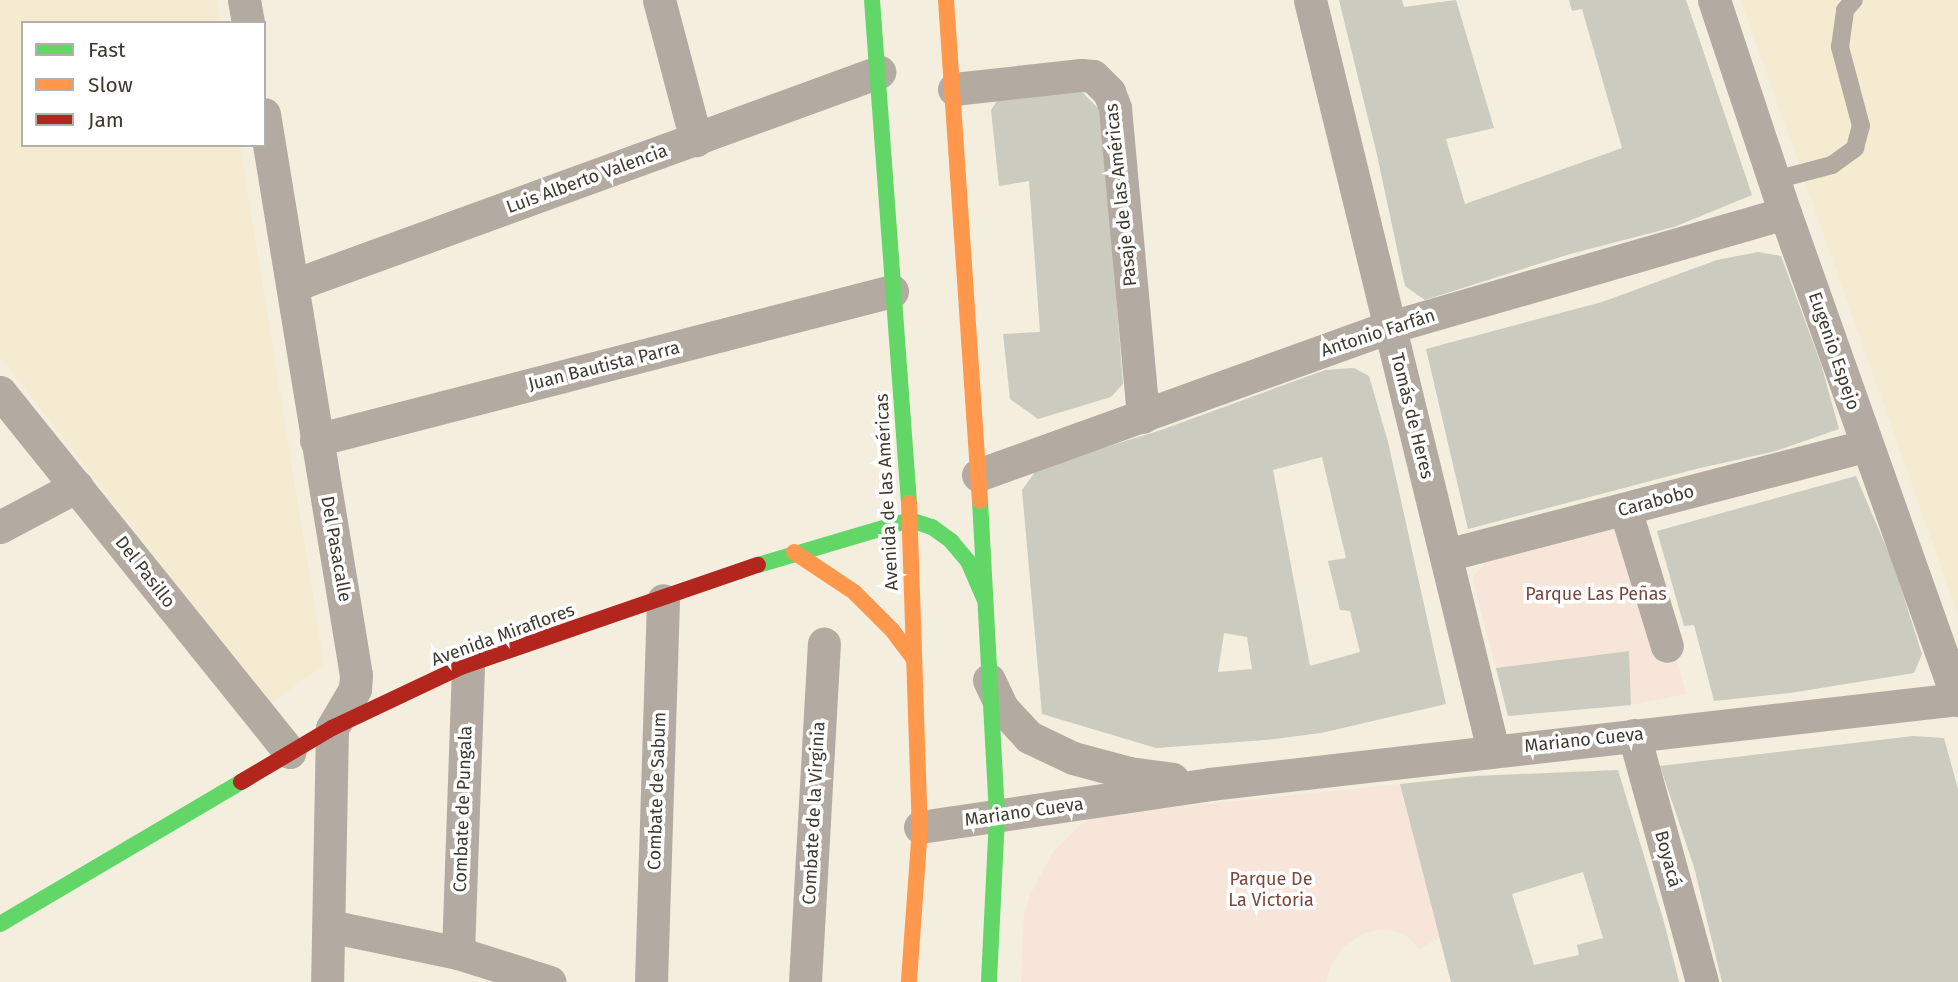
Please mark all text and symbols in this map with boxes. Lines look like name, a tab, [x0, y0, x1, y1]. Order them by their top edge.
legend	[21, 21, 266, 147]
text: Fast	[88, 37, 126, 63]
text: Slow	[88, 72, 133, 98]
street label: Pasaje de las Américas	[1101, 102, 1141, 288]
text: Jam	[88, 107, 124, 133]
street label: Luis Alberto Valencia	[503, 140, 671, 218]
street label: Eugenio Espejo	[1804, 289, 1864, 413]
street label: Antonio Farfán	[1318, 304, 1438, 362]
street label: Juan Bautista Parra	[526, 337, 682, 395]
street label: Tomás de Heres	[1386, 351, 1438, 481]
street label: Avenida de las Américas	[871, 393, 903, 591]
street label: Carabobo	[1615, 480, 1697, 522]
street label: Del Pasacalle	[316, 495, 356, 603]
street label: Del Pasillo	[110, 532, 180, 612]
park label: Parque Las Peñas	[1525, 583, 1667, 605]
street label: Avenida Miraflores	[428, 599, 578, 671]
street label: Combate de Sabum	[643, 712, 671, 870]
street label: Combate de la Virginia	[798, 721, 830, 905]
street label: Mariano Cueva	[1523, 723, 1645, 757]
street label: Combate de Pungala	[449, 725, 477, 893]
street label: Mariano Cueva	[963, 793, 1085, 831]
street label: Boyacá	[1650, 828, 1686, 890]
park label: Parque De La Victoria	[1228, 869, 1314, 912]

